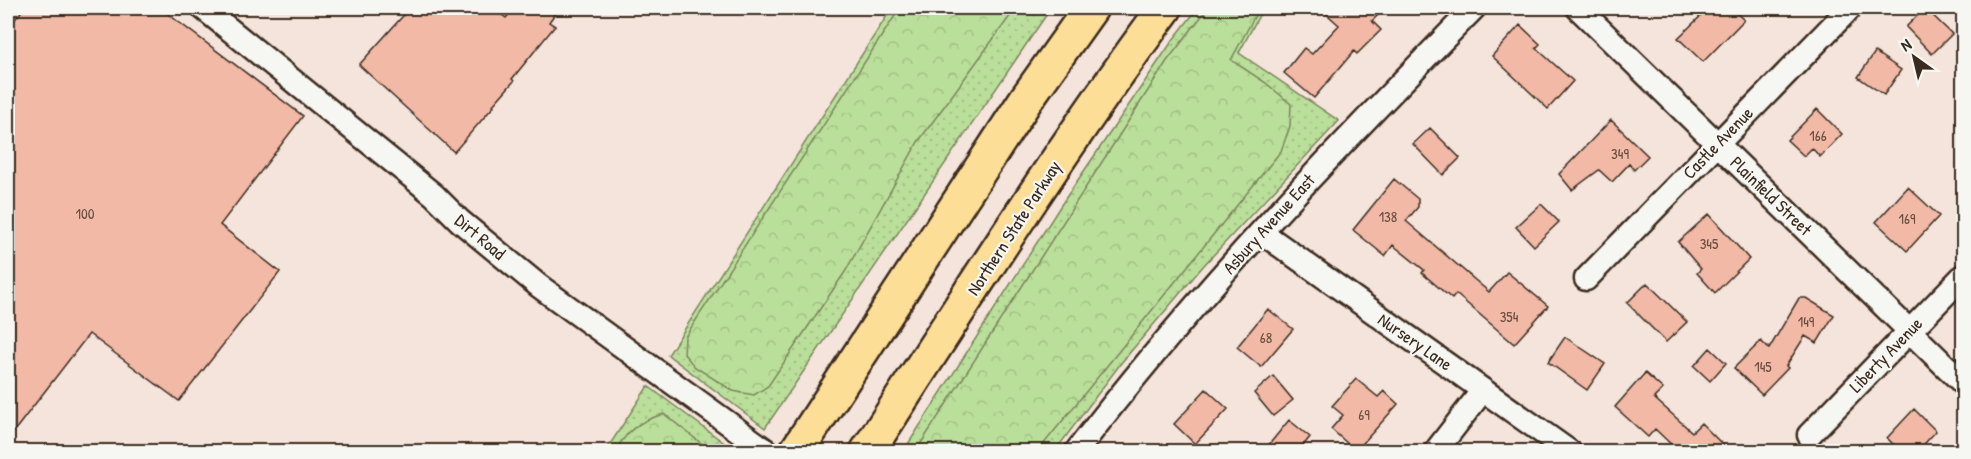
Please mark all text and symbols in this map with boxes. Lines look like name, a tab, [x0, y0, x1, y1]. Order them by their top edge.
north arrow	[1884, 27, 1944, 87]
text: N	[1896, 33, 1916, 56]
street label: Castle Avenue	[1677, 101, 1759, 184]
house number: 166	[1809, 125, 1827, 146]
house number: 349	[1611, 143, 1629, 164]
street label: Plainfield Street	[1725, 150, 1818, 242]
street label: Northern State Parkway	[961, 155, 1067, 300]
street label: Asbury Avenue East	[1217, 168, 1321, 279]
house number: 100	[76, 203, 95, 224]
house number: 138	[1379, 206, 1397, 227]
street label: Dirt Road	[450, 208, 511, 265]
house number: 169	[1899, 208, 1916, 229]
house number: 345	[1700, 233, 1719, 254]
house number: 354	[1500, 306, 1519, 327]
street label: Nursery Lane	[1373, 307, 1457, 376]
house number: 149	[1798, 311, 1815, 332]
street label: Liberty Avenue	[1843, 311, 1928, 398]
house number: 68	[1260, 327, 1272, 348]
house number: 145	[1754, 356, 1772, 377]
house number: 69	[1358, 404, 1370, 425]

